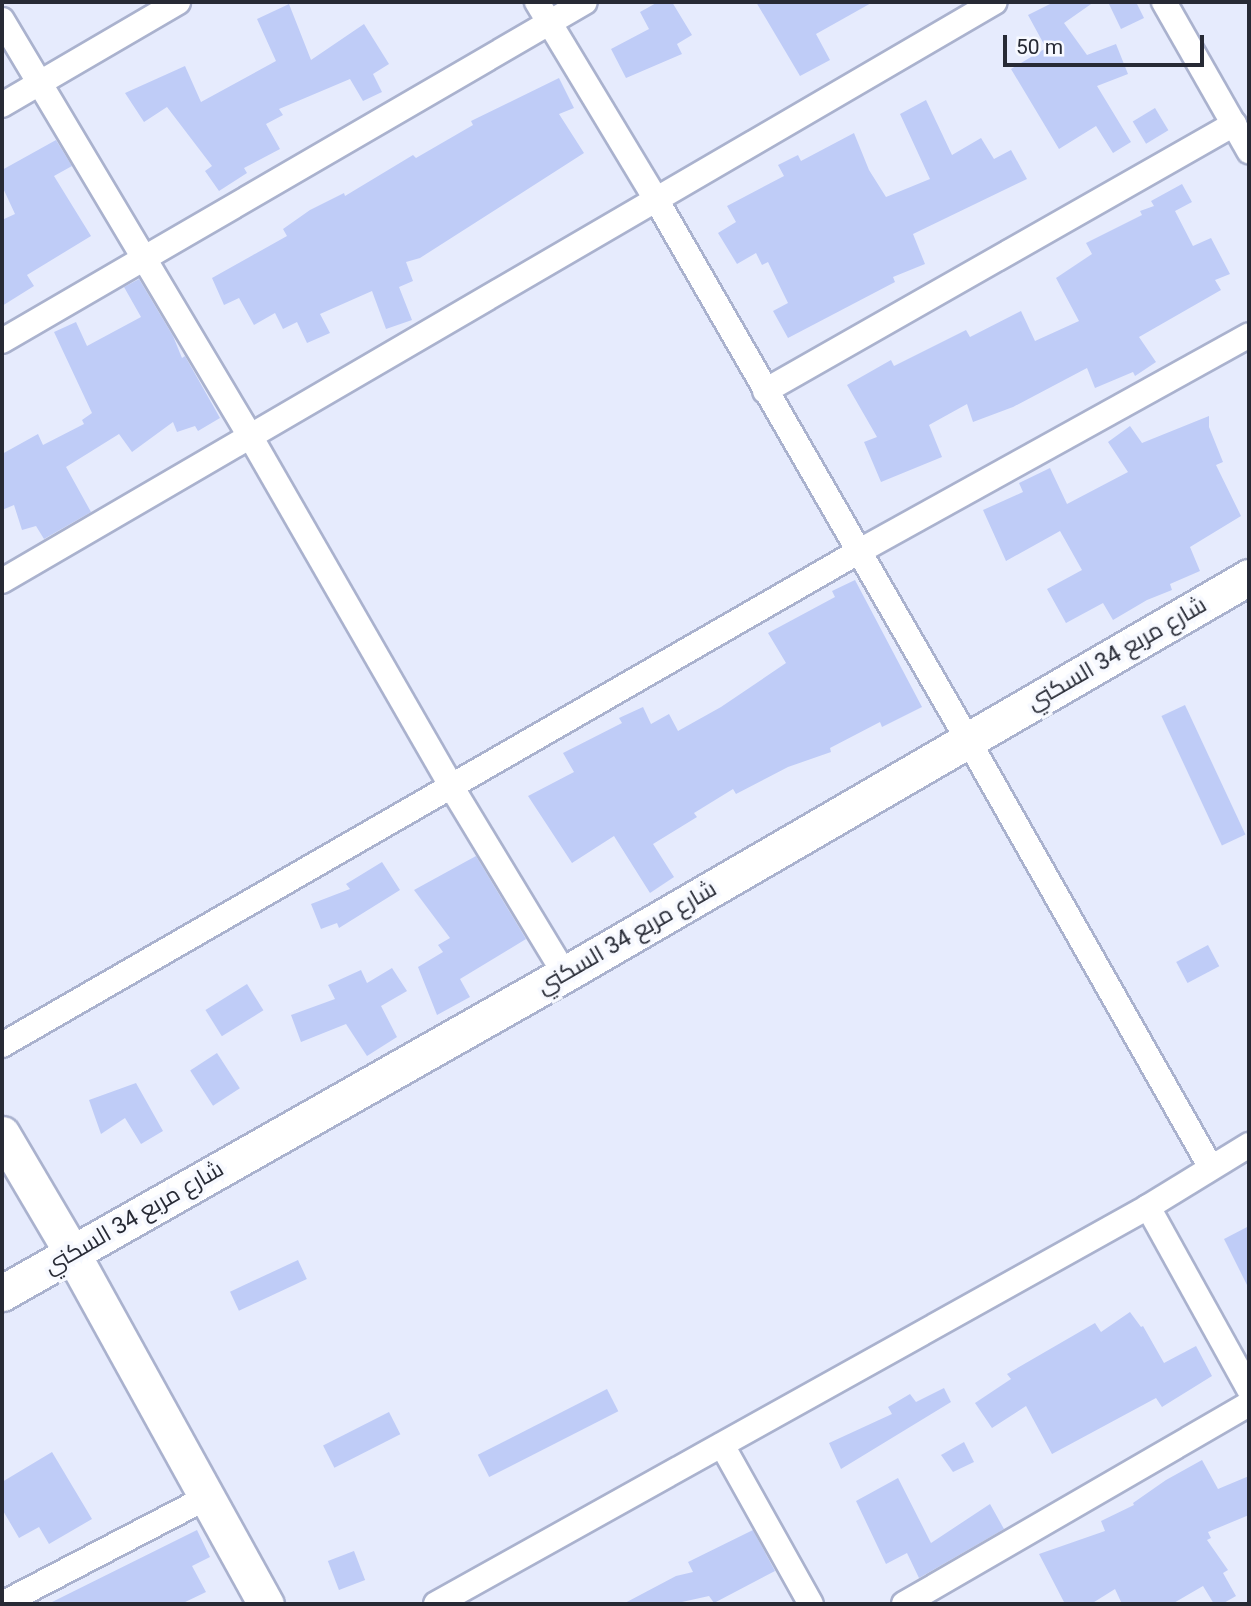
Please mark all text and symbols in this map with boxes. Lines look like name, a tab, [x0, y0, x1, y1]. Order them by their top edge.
scale bar	[1006, 21, 1207, 65]
text: 50 m	[1016, 35, 1063, 59]
street label: شارع مربع 34 السكني	[1022, 591, 1212, 717]
street label: شارع مربع 34 السكني	[532, 875, 722, 1001]
street label: شارع مربع 34 السكني	[39, 1155, 229, 1281]

